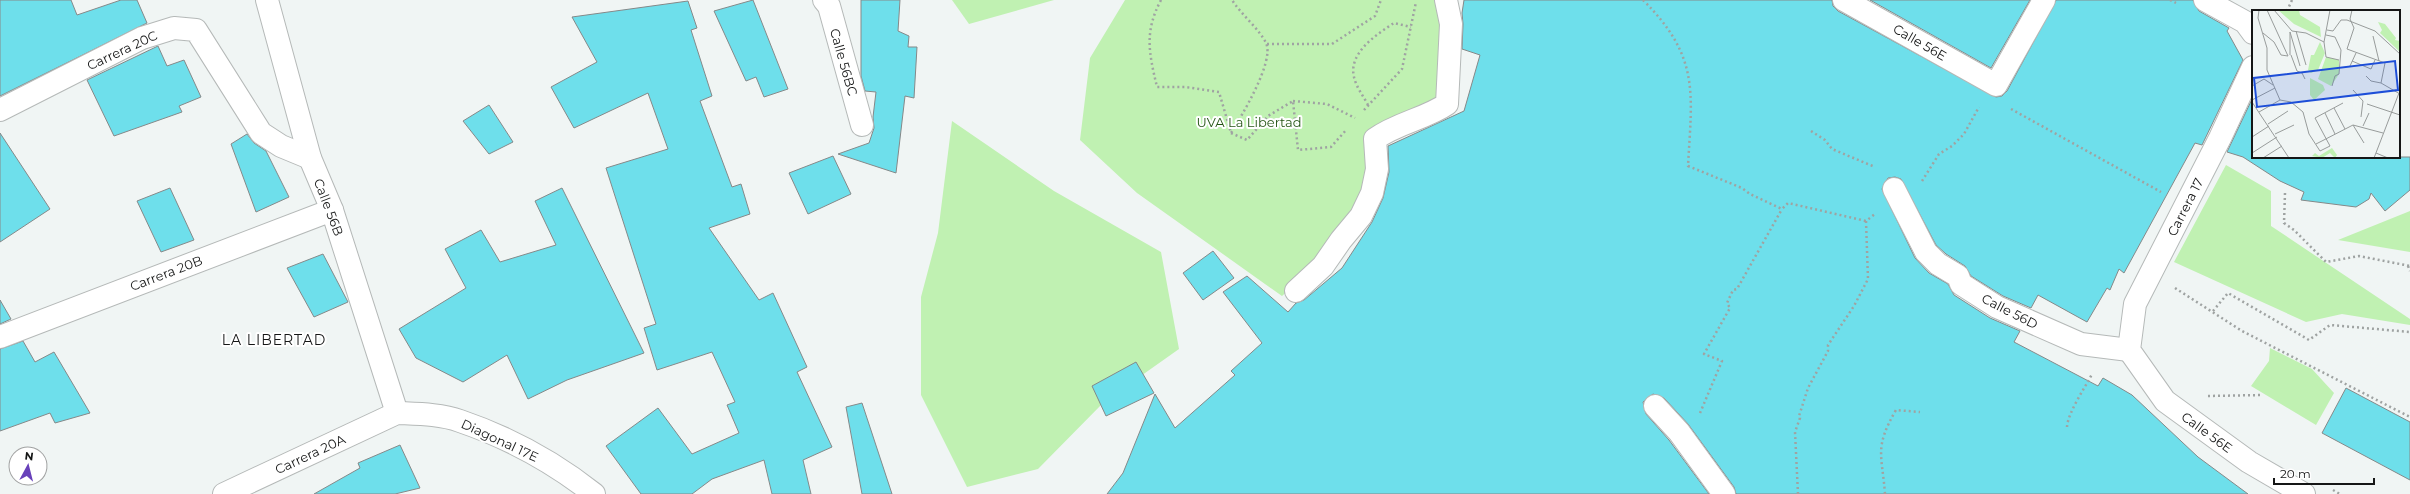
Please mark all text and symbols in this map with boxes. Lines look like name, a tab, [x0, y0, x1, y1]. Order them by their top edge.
inset map	[2252, 10, 2400, 158]
street label: Calle 56E	[1890, 20, 1950, 64]
street label: Calle 56BC	[827, 26, 861, 98]
street label: Carrera 20C	[84, 27, 160, 73]
park label: UVA La Libertad	[1196, 114, 1302, 130]
street label: Carrera 17	[2164, 175, 2207, 239]
street label: Calle 56B	[311, 176, 347, 238]
street label: Carrera 20B	[128, 252, 205, 294]
street label: Calle 56D	[1979, 290, 2041, 332]
district label: LA LIBERTAD	[222, 331, 326, 349]
street label: Calle 56E	[2178, 408, 2236, 456]
street label: Diagonal 17E	[459, 415, 541, 465]
street label: Carrera 20A	[272, 430, 348, 477]
north arrow	[8, 446, 48, 486]
text: N	[24, 449, 34, 464]
scale bar	[2274, 460, 2374, 486]
text: 20 m	[2280, 466, 2311, 481]

